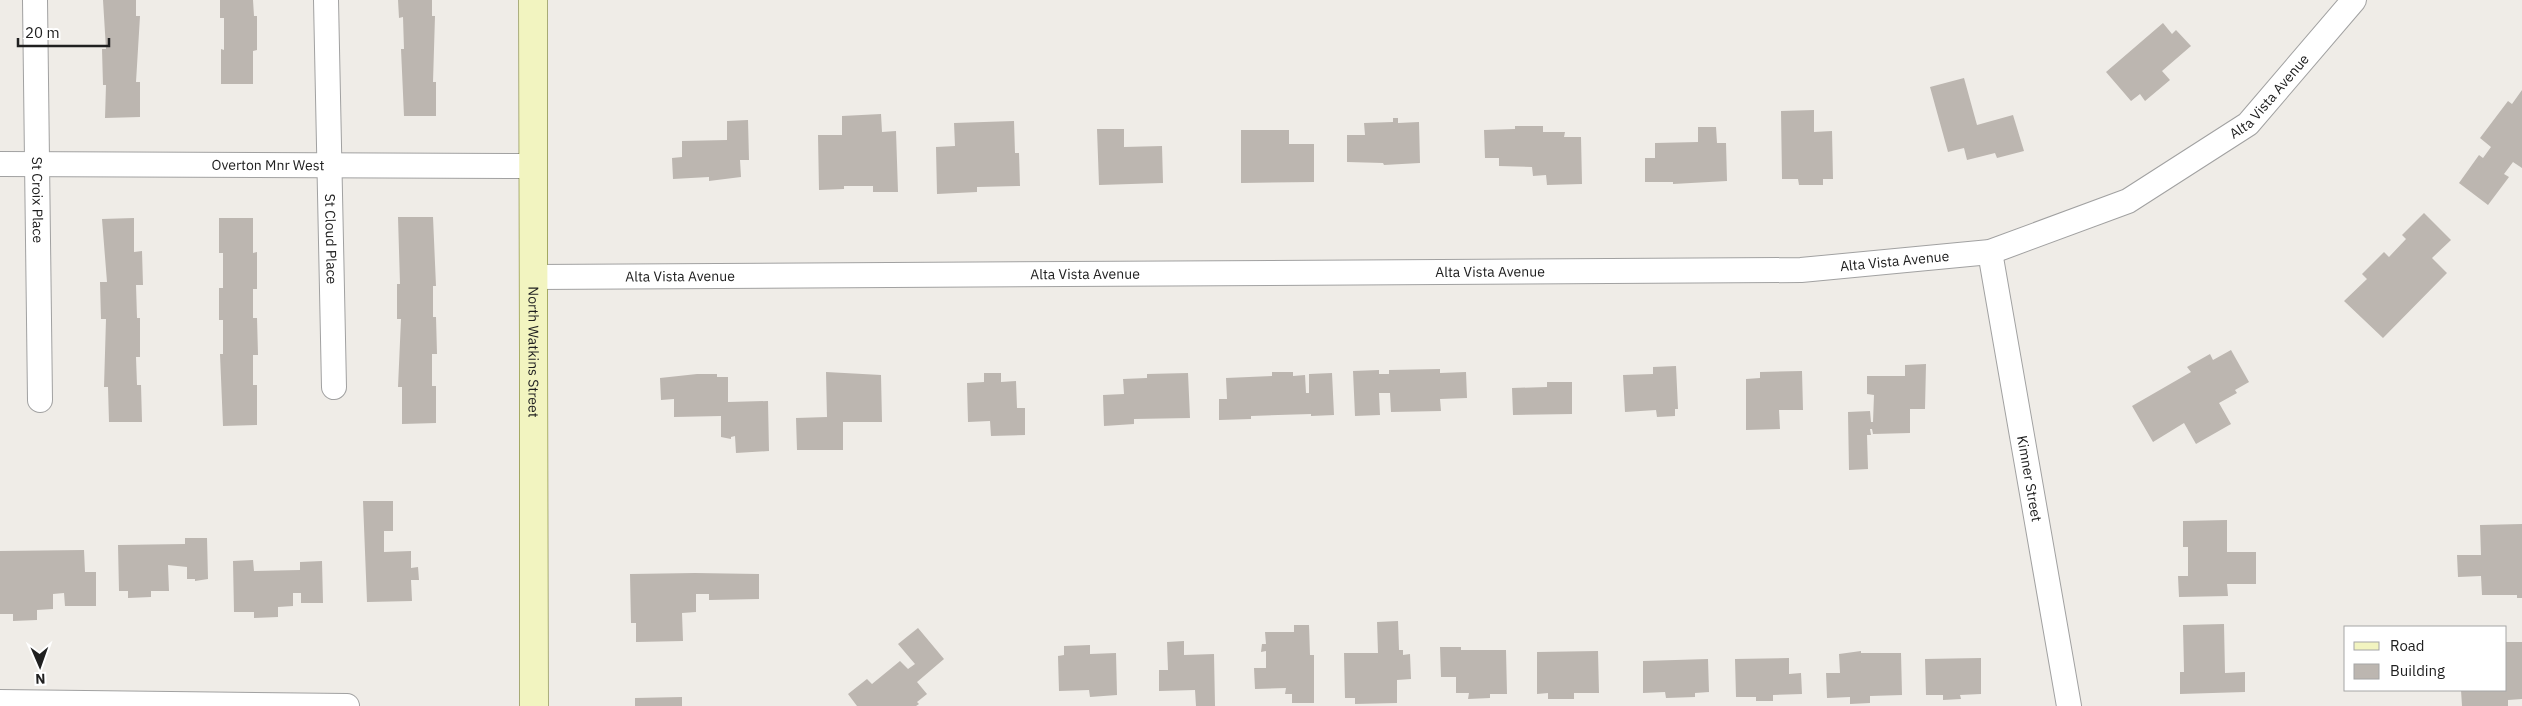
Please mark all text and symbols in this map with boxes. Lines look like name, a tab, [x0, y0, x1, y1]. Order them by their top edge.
scale bar	[18, 15, 109, 47]
text: 20 m	[25, 23, 60, 42]
street label: Alta Vista Avenue	[2226, 50, 2313, 143]
street label: Overton Mnr West	[211, 156, 325, 174]
street label: St Croix Place	[28, 157, 47, 244]
street label: St Cloud Place	[321, 193, 341, 285]
street label: Alta Vista Avenue	[1839, 247, 1950, 275]
street label: Alta Vista Avenue	[1435, 262, 1545, 281]
street label: Alta Vista Avenue	[1030, 265, 1140, 283]
street label: Alta Vista Avenue	[625, 267, 735, 286]
street label: North Watkins Street	[524, 286, 543, 418]
street label: Kimner Street	[2013, 434, 2046, 523]
legend	[2344, 626, 2507, 691]
text: Road	[2390, 636, 2425, 655]
north arrow	[15, 641, 65, 691]
text: Building	[2390, 661, 2445, 680]
text: N	[35, 670, 46, 688]

